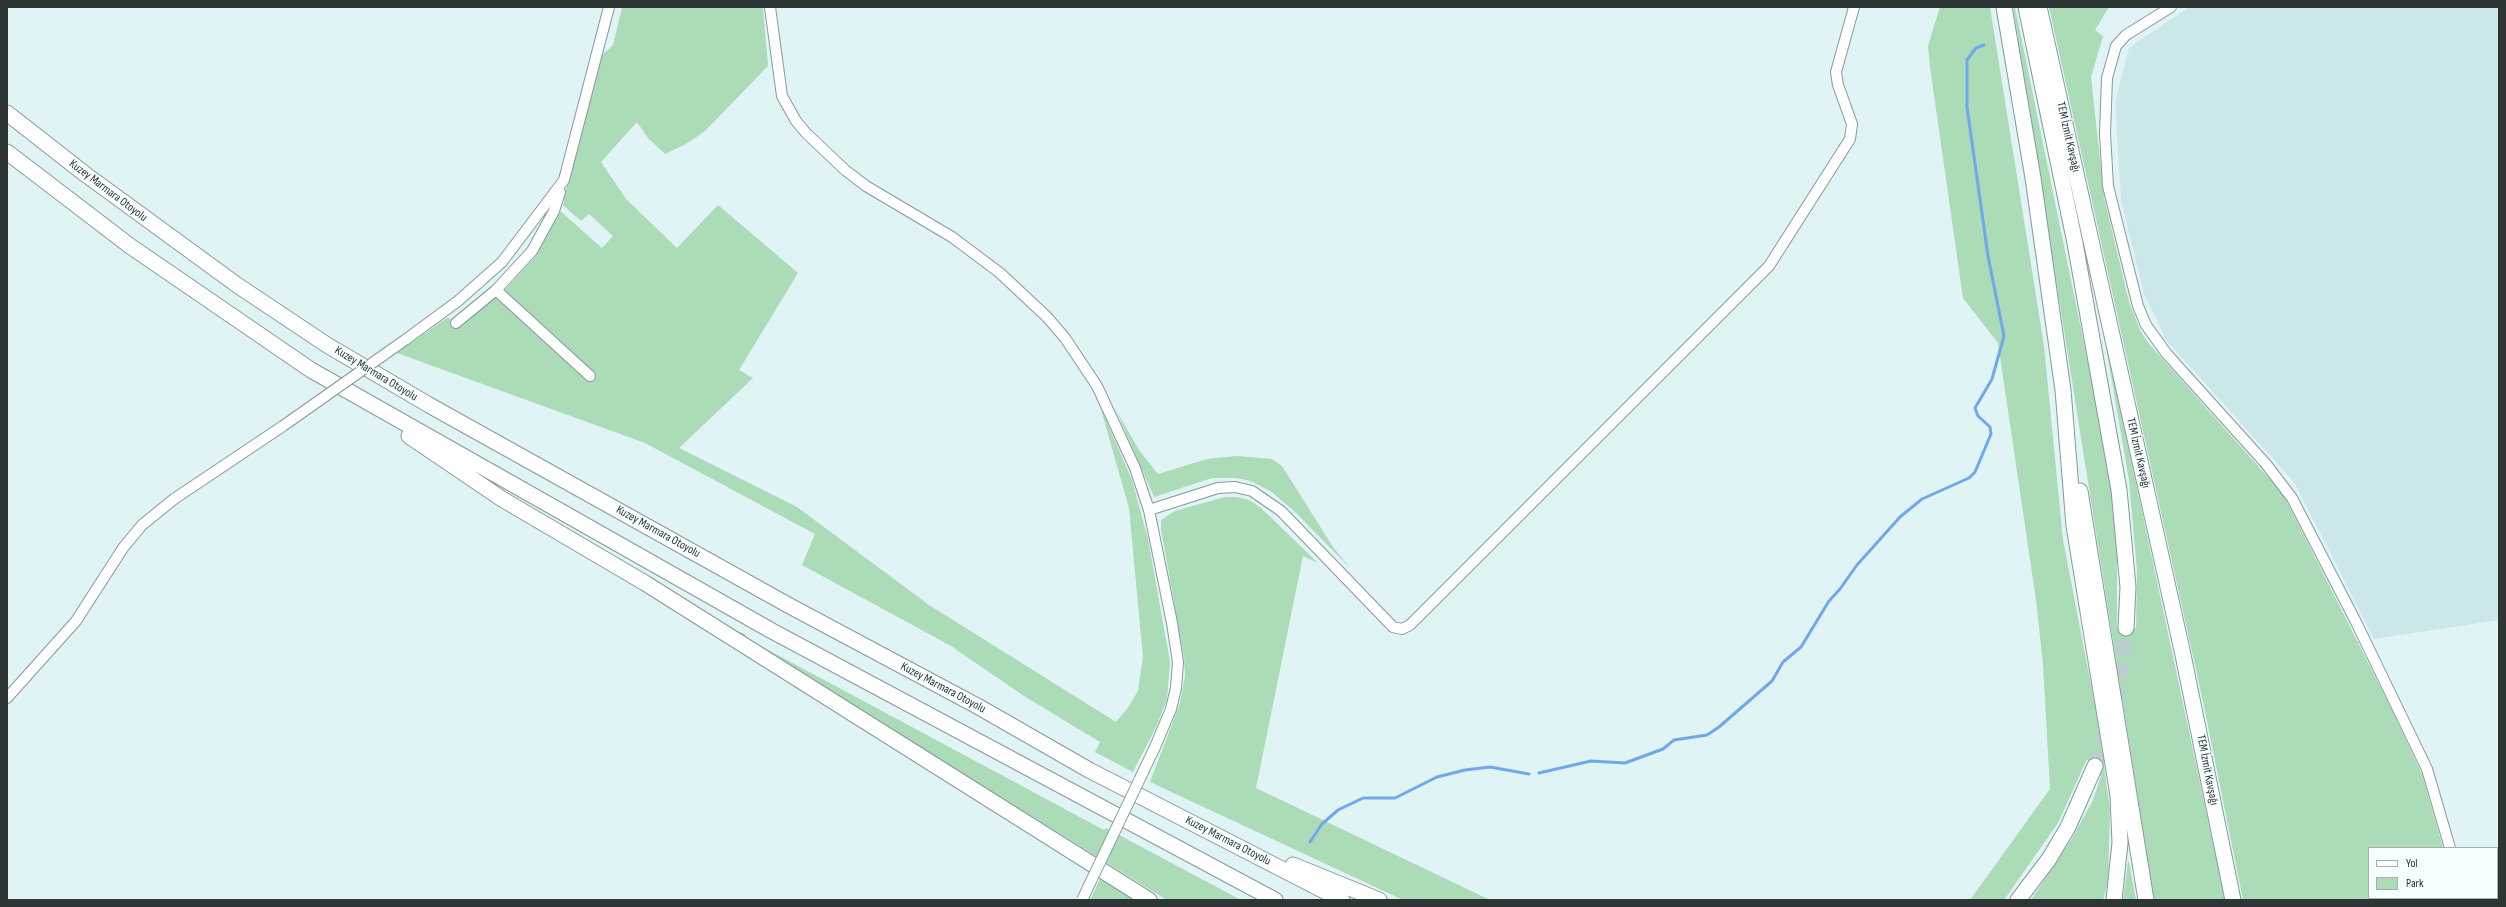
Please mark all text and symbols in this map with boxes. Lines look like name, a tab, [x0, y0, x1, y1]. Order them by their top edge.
street label: TEM İzmit Kavşağı	[2053, 101, 2083, 173]
street label: Kuzey Marmara Otoyolu	[66, 157, 150, 225]
street label: Kuzey Marmara Otoyolu	[332, 344, 420, 404]
street label: TEM İzmit Kavşağı	[2123, 417, 2153, 489]
street label: Kuzey Marmara Otoyolu	[613, 503, 703, 561]
street label: Kuzey Marmara Otoyolu	[898, 660, 988, 716]
street label: TEM İzmit Kavşağı	[2193, 734, 2221, 806]
street label: Kuzey Marmara Otoyolu	[1183, 813, 1273, 869]
legend	[2368, 847, 2498, 899]
text: Yol	[2406, 856, 2418, 871]
text: Park	[2406, 876, 2424, 891]

